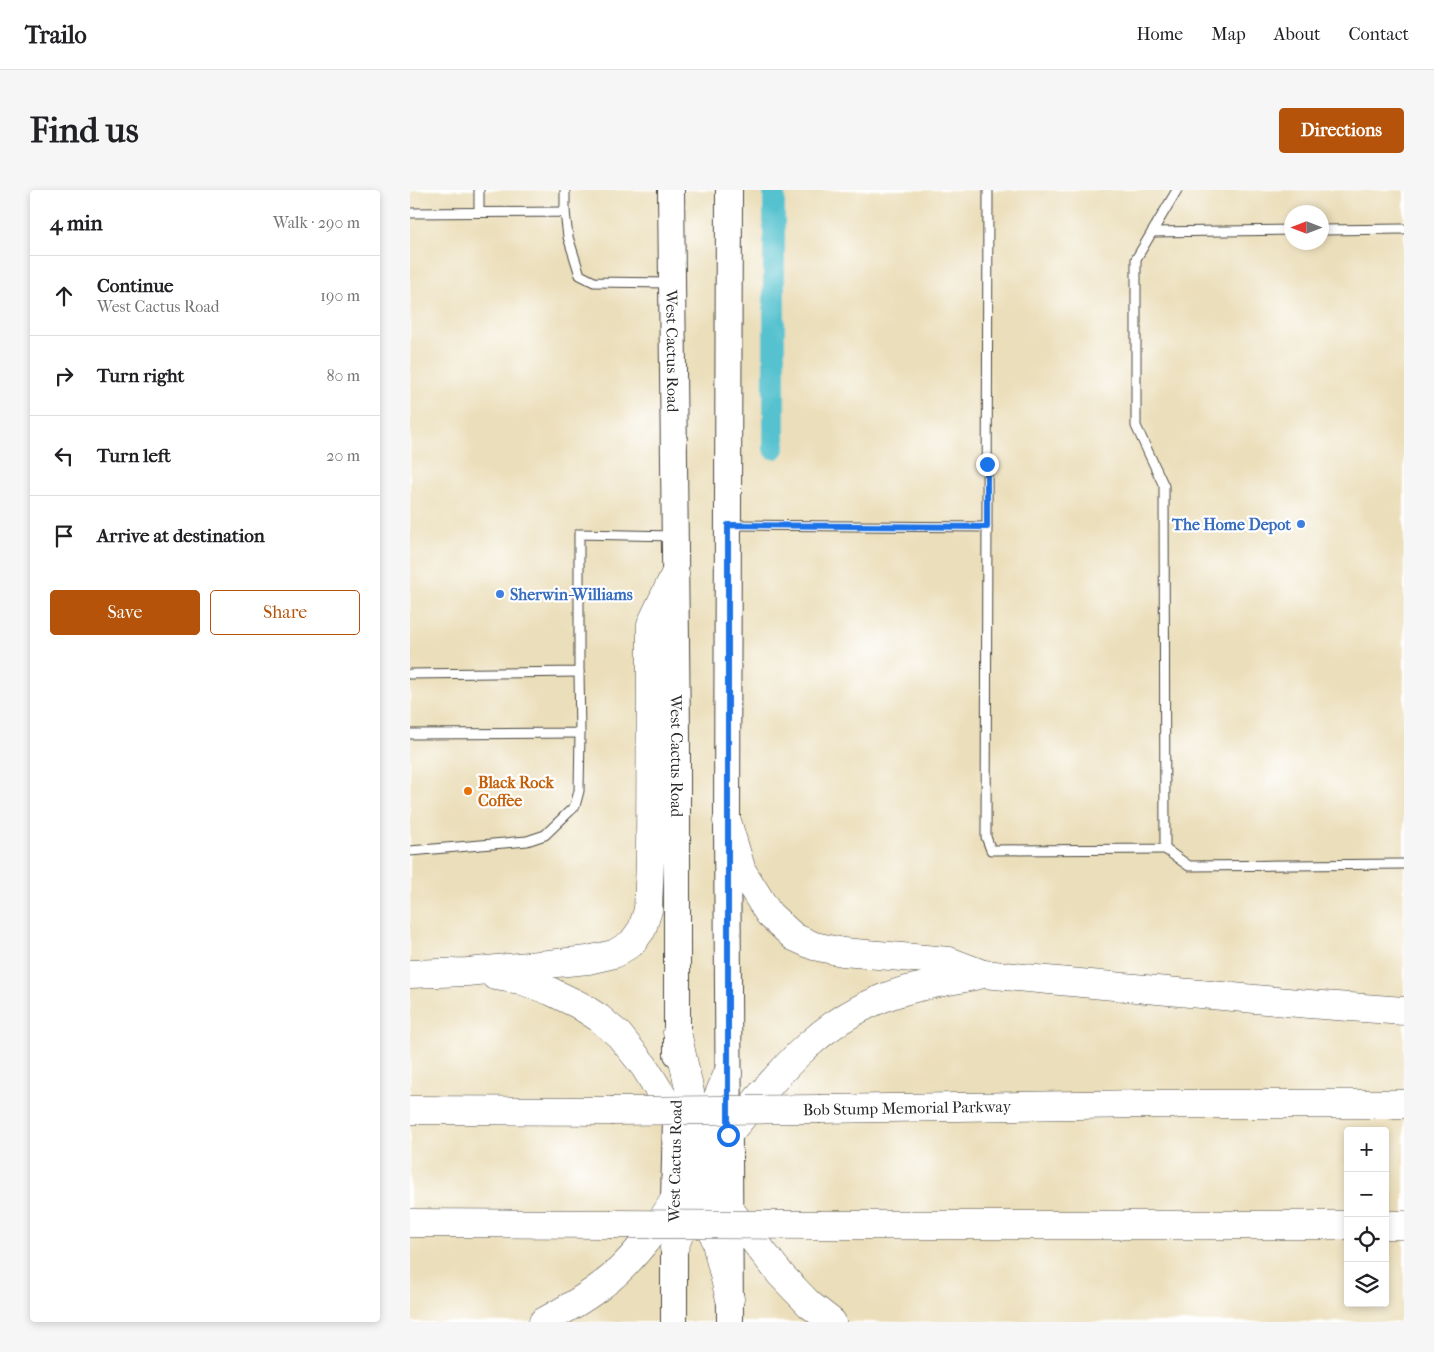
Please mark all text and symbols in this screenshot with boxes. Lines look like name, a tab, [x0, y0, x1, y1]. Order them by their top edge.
text: Trailo	[25, 21, 87, 49]
text: Home	[1136, 24, 1183, 45]
text: Map	[1211, 24, 1246, 45]
text: About	[1274, 24, 1320, 45]
text: Contact	[1348, 24, 1409, 45]
button: Directions	[1279, 108, 1404, 153]
text: Find us	[30, 110, 139, 151]
north arrow	[1284, 205, 1329, 250]
text: 4 min	[50, 211, 103, 235]
text: Walk · 290 m	[273, 213, 360, 232]
text: Continue	[97, 275, 173, 297]
icon: ahead	[50, 282, 78, 310]
text: 190 m	[320, 286, 360, 305]
street label: West Cactus Road	[663, 289, 683, 413]
text: West Cactus Road	[97, 297, 220, 316]
icon: right	[50, 362, 78, 390]
text: Turn right	[97, 365, 184, 387]
text: 80 m	[326, 366, 360, 385]
icon: left	[50, 442, 78, 470]
text: Turn left	[97, 445, 171, 467]
text: 20 m	[326, 446, 360, 465]
route end	[976, 453, 999, 476]
place label: The Home Depot	[1171, 515, 1291, 535]
marker: The Home Depot	[1295, 518, 1307, 530]
icon: arrive	[50, 522, 78, 550]
text: Arrive at destination	[97, 525, 265, 547]
place label: Sherwin-Williams	[510, 585, 633, 604]
marker: Sherwin-Williams	[494, 588, 506, 600]
button: Save	[50, 590, 200, 635]
button: Share	[210, 590, 360, 635]
street label: West Cactus Road	[667, 694, 687, 818]
place label: Black Rock Coffee	[478, 773, 554, 810]
marker: Black Rock Coffee	[462, 785, 474, 797]
street label: Bob Stump Memorial Parkway	[803, 1097, 1012, 1119]
street label: West Cactus Road	[664, 1099, 686, 1223]
route start	[717, 1124, 740, 1147]
map controls	[1344, 1127, 1389, 1307]
button: +	[1344, 1127, 1389, 1172]
button: −	[1344, 1172, 1389, 1217]
button: locate	[1344, 1217, 1389, 1262]
button: layers	[1344, 1262, 1389, 1307]

